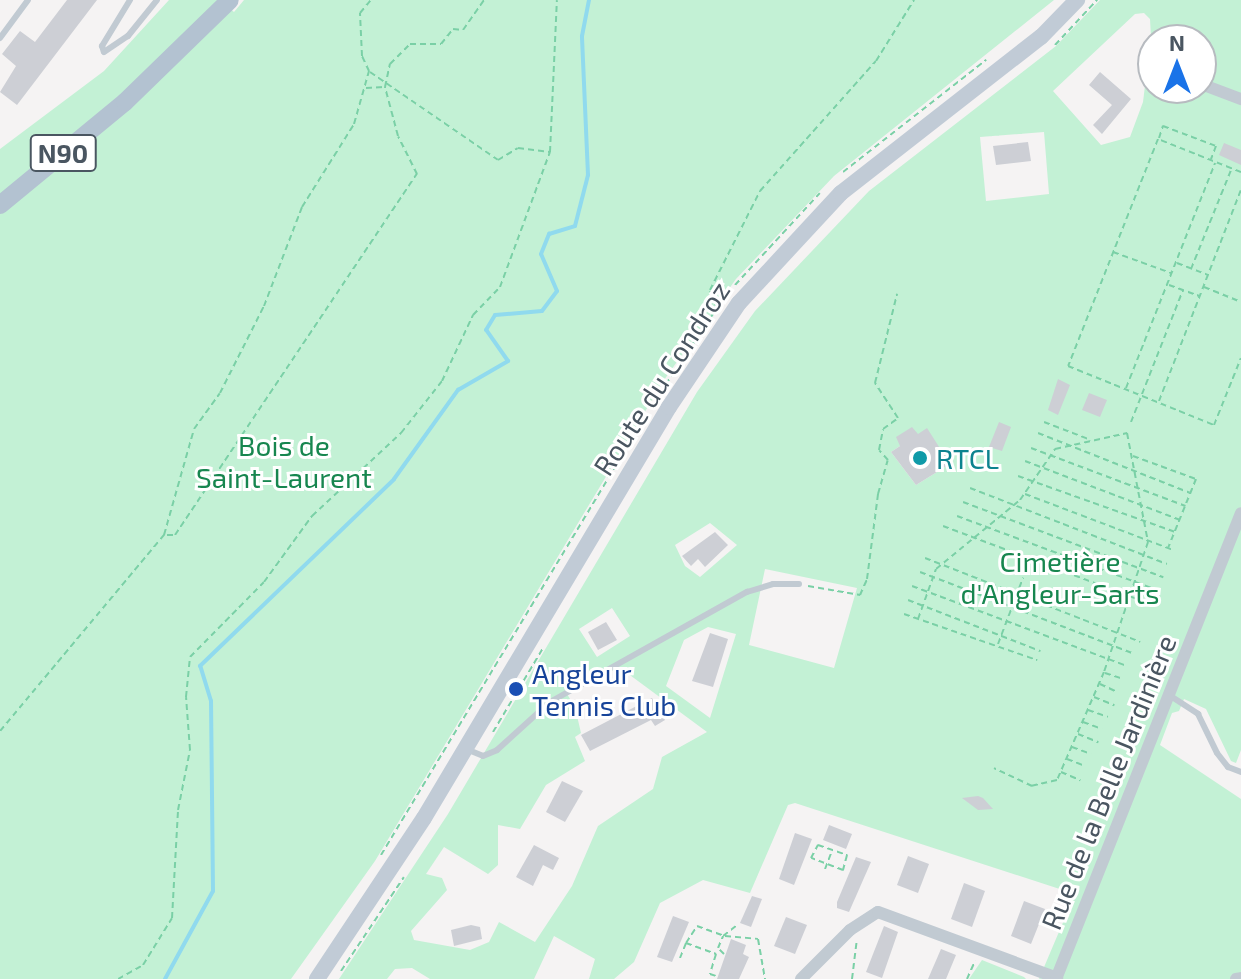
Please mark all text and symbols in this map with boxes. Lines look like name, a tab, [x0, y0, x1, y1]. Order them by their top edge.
north arrow	[1137, 24, 1217, 104]
text: N	[1169, 29, 1185, 55]
road number: N90	[29, 131, 97, 175]
street label: Route du Condroz	[586, 275, 736, 481]
park label: Bois de Saint-Laurent	[196, 428, 372, 494]
place label: RTCL	[936, 441, 999, 475]
marker: RTCL	[911, 449, 929, 467]
park label: Cimetière d'Angleur-Sarts	[961, 544, 1159, 610]
street label: Rue de la Belle Jardinière	[1033, 630, 1183, 934]
place label: Angleur Tennis Club	[532, 656, 676, 722]
marker: Angleur Tennis Club	[507, 680, 525, 698]

